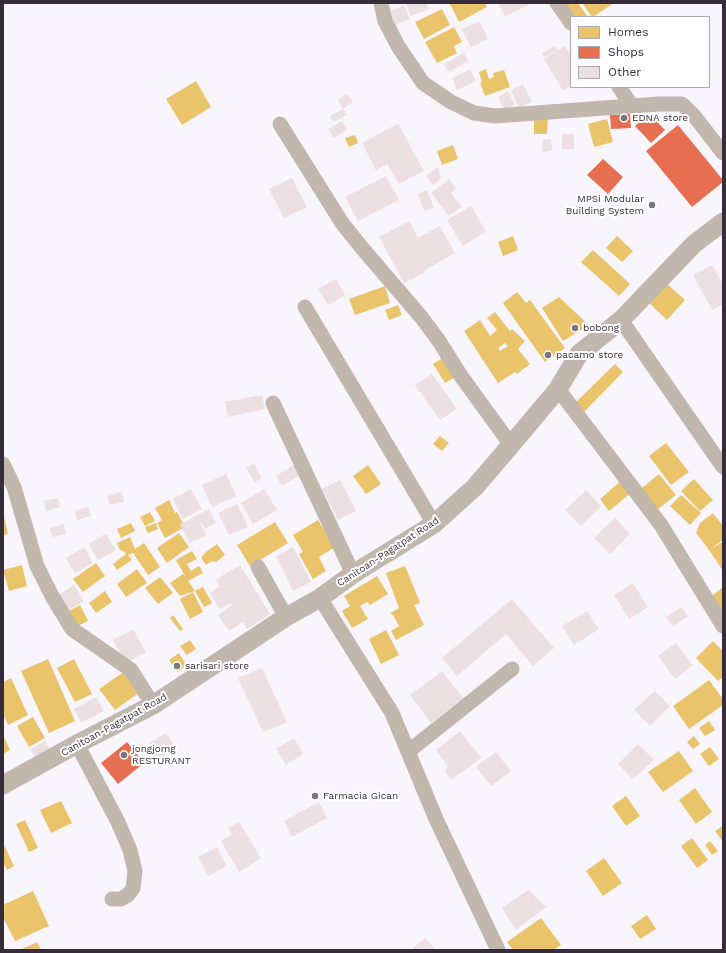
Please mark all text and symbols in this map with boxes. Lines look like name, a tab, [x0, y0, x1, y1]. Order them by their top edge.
legend	[570, 16, 710, 88]
text: Homes	[608, 25, 649, 39]
text: Shops	[608, 45, 644, 59]
text: Other	[608, 65, 641, 79]
place label: EDNA store	[632, 112, 688, 124]
marker: EDNA store	[619, 113, 629, 123]
place label: MPSi Modular Building System	[566, 193, 644, 216]
marker: MPSi Modular Building System	[647, 200, 657, 210]
place label: bobong	[583, 322, 619, 334]
marker: bobong	[570, 323, 580, 333]
place label: pacamo store	[556, 349, 623, 361]
marker: pacamo store	[543, 350, 553, 360]
street label: Canitoan-Pagatpat Road	[335, 515, 441, 589]
place label: sarisari store	[185, 660, 249, 672]
marker: sarisari store	[172, 661, 182, 671]
street label: Canitoan-Pagatpat Road	[59, 691, 169, 759]
place label: jongjomg RESTURANT	[132, 743, 191, 766]
marker: jongjomg RESTURANT	[119, 750, 129, 760]
place label: Farmacia Gican	[323, 790, 398, 802]
marker: Farmacia Gican	[310, 791, 320, 801]

